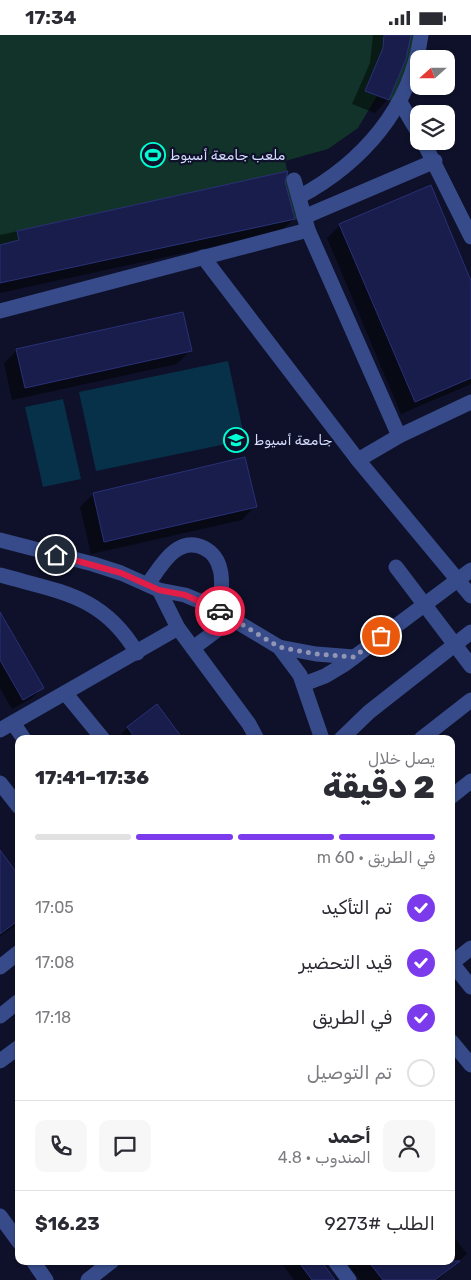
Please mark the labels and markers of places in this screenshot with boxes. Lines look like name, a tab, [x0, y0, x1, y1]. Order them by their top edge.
sports icon: ملعب جامعة أسيوط	[140, 142, 166, 168]
place label: ملعب جامعة أسيوط	[170, 147, 286, 164]
school or university icon: جامعة أسيوط	[223, 427, 249, 453]
place label: جامعة أسيوط	[254, 432, 332, 449]
pin	[35, 534, 77, 576]
pin	[360, 615, 402, 657]

